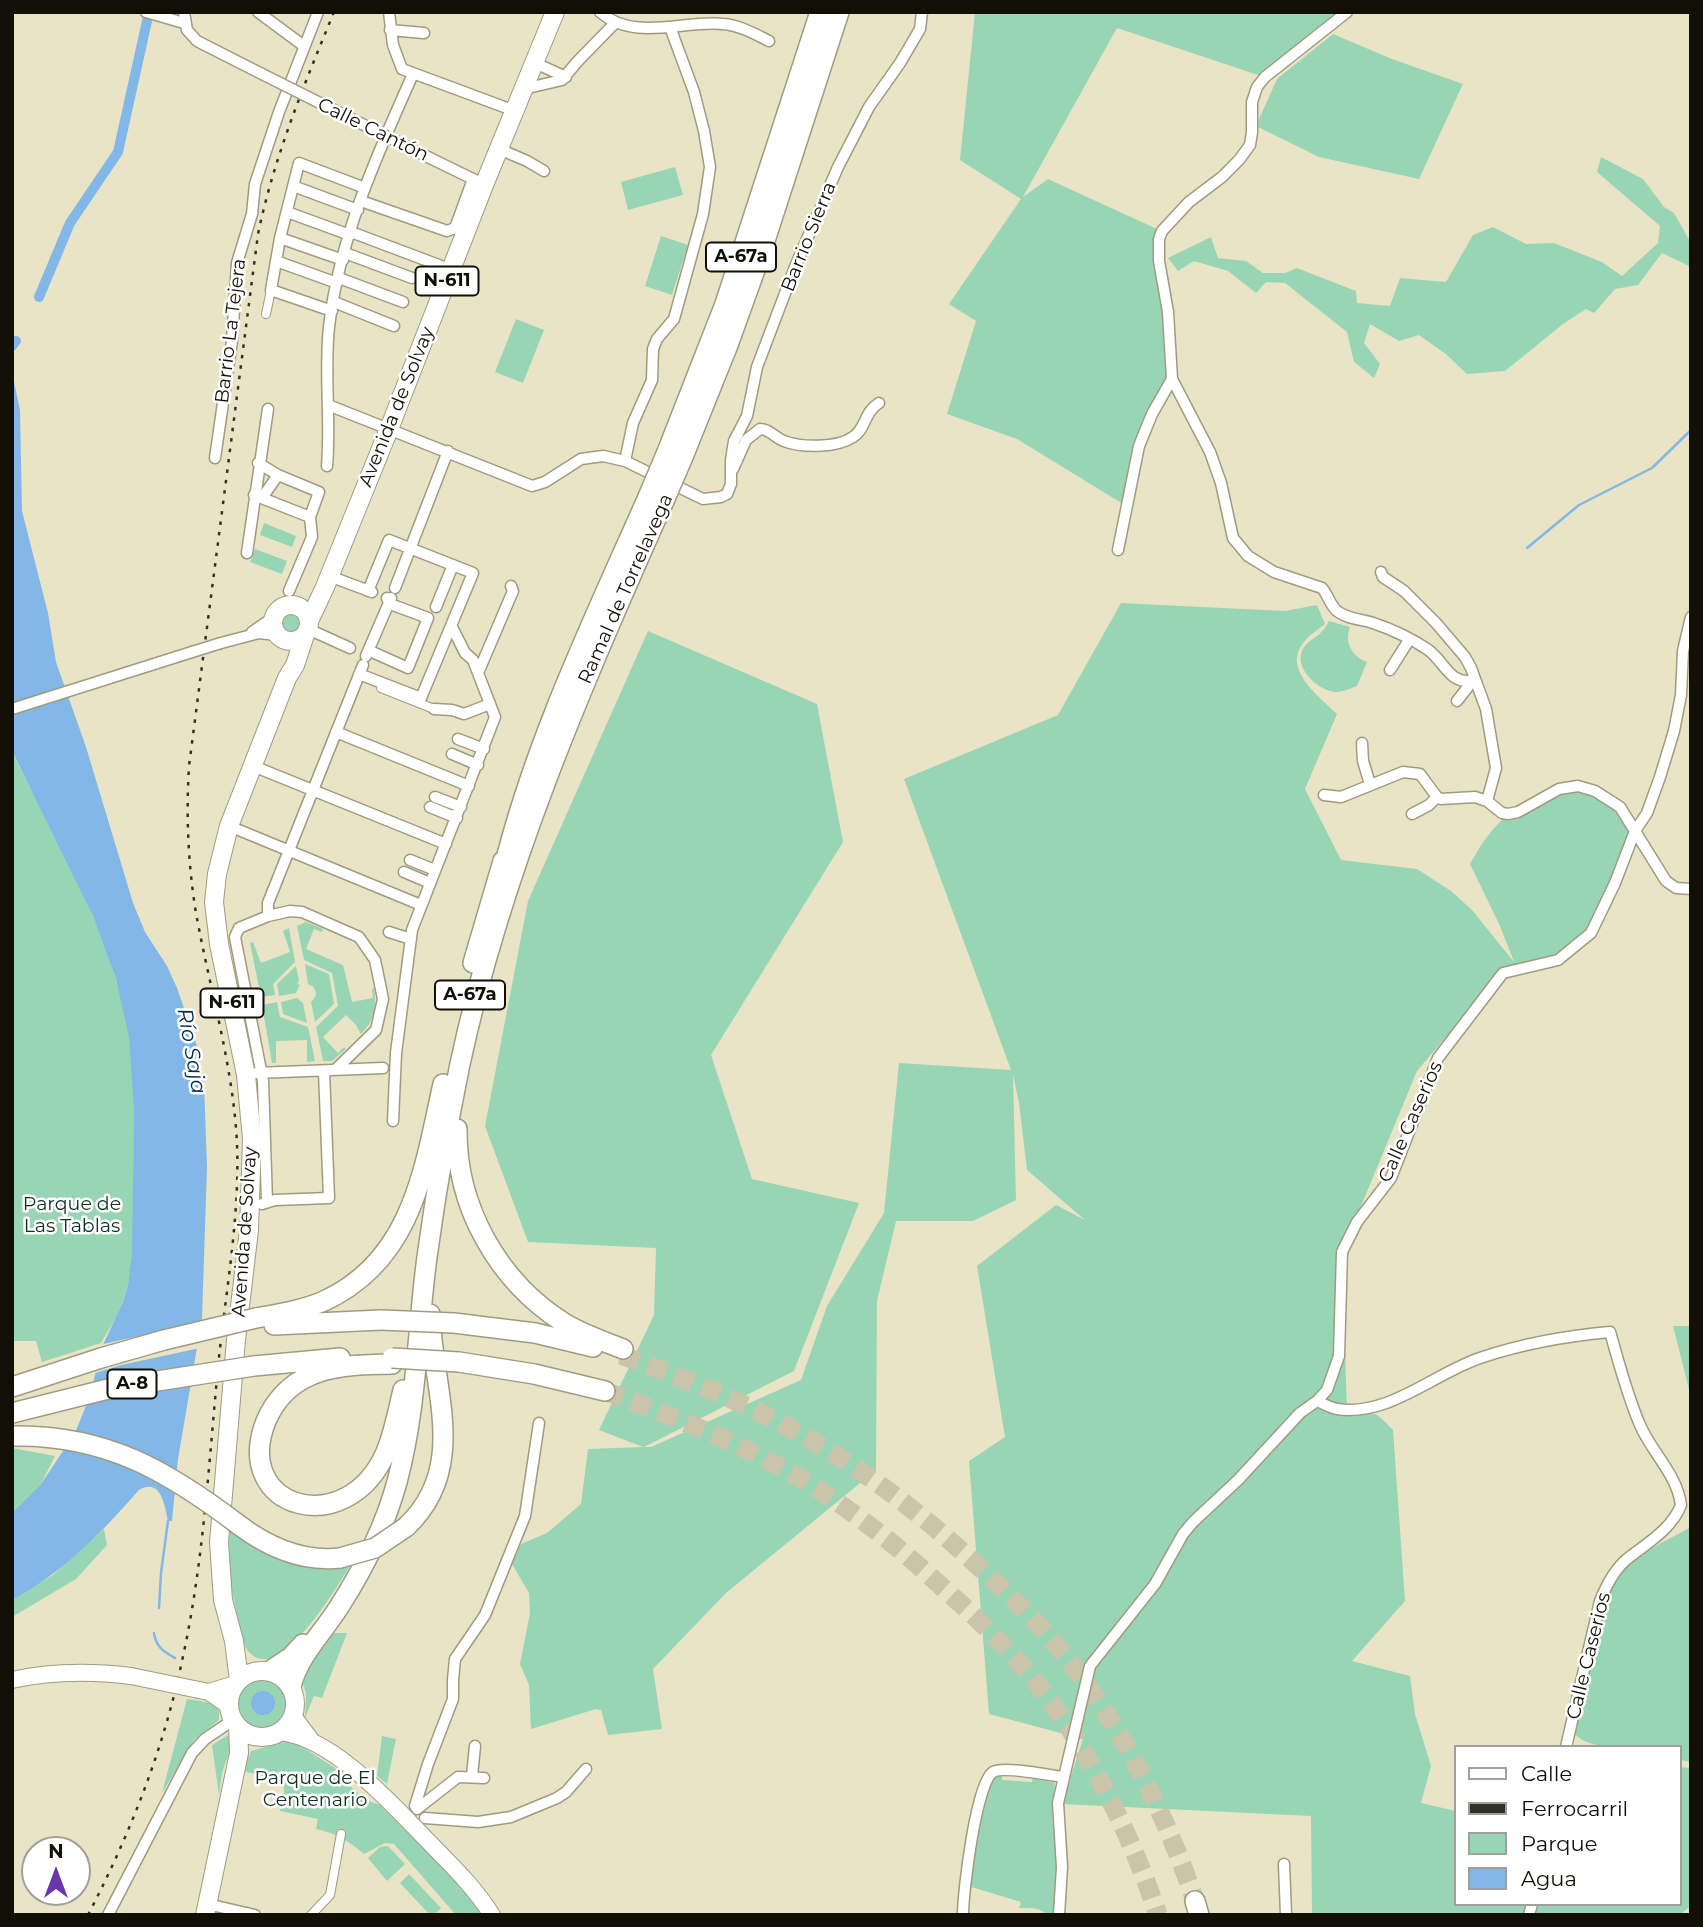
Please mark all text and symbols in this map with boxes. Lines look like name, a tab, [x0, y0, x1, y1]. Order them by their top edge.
street label: Calle Cantón	[314, 93, 432, 167]
street label: Barrio Sierra	[777, 179, 841, 295]
road number: A-67a	[706, 243, 776, 272]
street label: Barrio La Tejera	[211, 257, 251, 405]
road number: N-611	[416, 267, 478, 296]
street label: Avenida de Solvay	[354, 324, 440, 490]
street label: Ramal de Torrelavega	[574, 490, 678, 688]
road number: A-67a	[435, 980, 505, 1010]
road number: N-611	[201, 988, 264, 1018]
water label: Río Saja	[171, 1006, 211, 1096]
street label: Calle Caserios	[1374, 1058, 1448, 1186]
street label: Avenida de Solvay	[228, 1146, 262, 1318]
park label: Parque de Las Tablas	[23, 1193, 121, 1237]
road number: A-8	[108, 1370, 156, 1399]
street label: Calle Caserios	[1562, 1590, 1616, 1722]
legend	[1454, 1745, 1682, 1906]
text: Calle	[1521, 1761, 1572, 1786]
park label: Parque de El Centenario	[254, 1767, 376, 1811]
text: Ferrocarril	[1521, 1796, 1628, 1821]
text: Parque	[1521, 1831, 1597, 1856]
north arrow	[21, 1836, 91, 1906]
text: N	[48, 1840, 64, 1863]
text: Agua	[1521, 1866, 1577, 1891]

